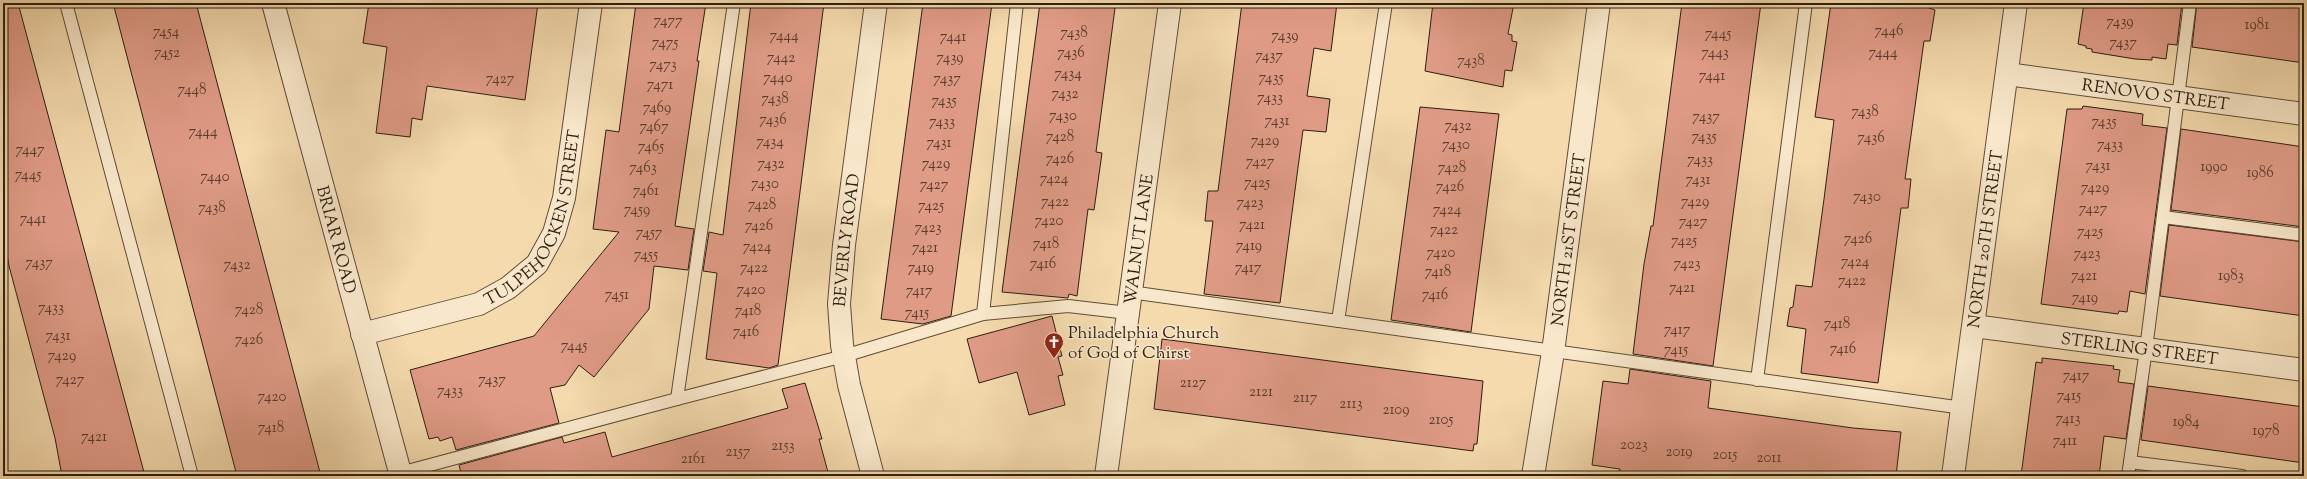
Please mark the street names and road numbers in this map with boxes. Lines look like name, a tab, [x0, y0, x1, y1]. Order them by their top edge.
street label: RENOVO STREET	[2080, 74, 2231, 118]
street label: TULPEHOCKEN STREET	[480, 128, 587, 313]
street label: NORTH 20TH STREET	[1963, 149, 2010, 330]
street label: NORTH 21ST STREET	[1547, 152, 1593, 328]
street label: BEVERLY ROAD	[829, 172, 867, 308]
street label: WALNUT LANE	[1119, 173, 1161, 306]
street label: BRIAR ROAD	[309, 183, 361, 297]
street label: STERLING STREET	[2059, 328, 2219, 372]

